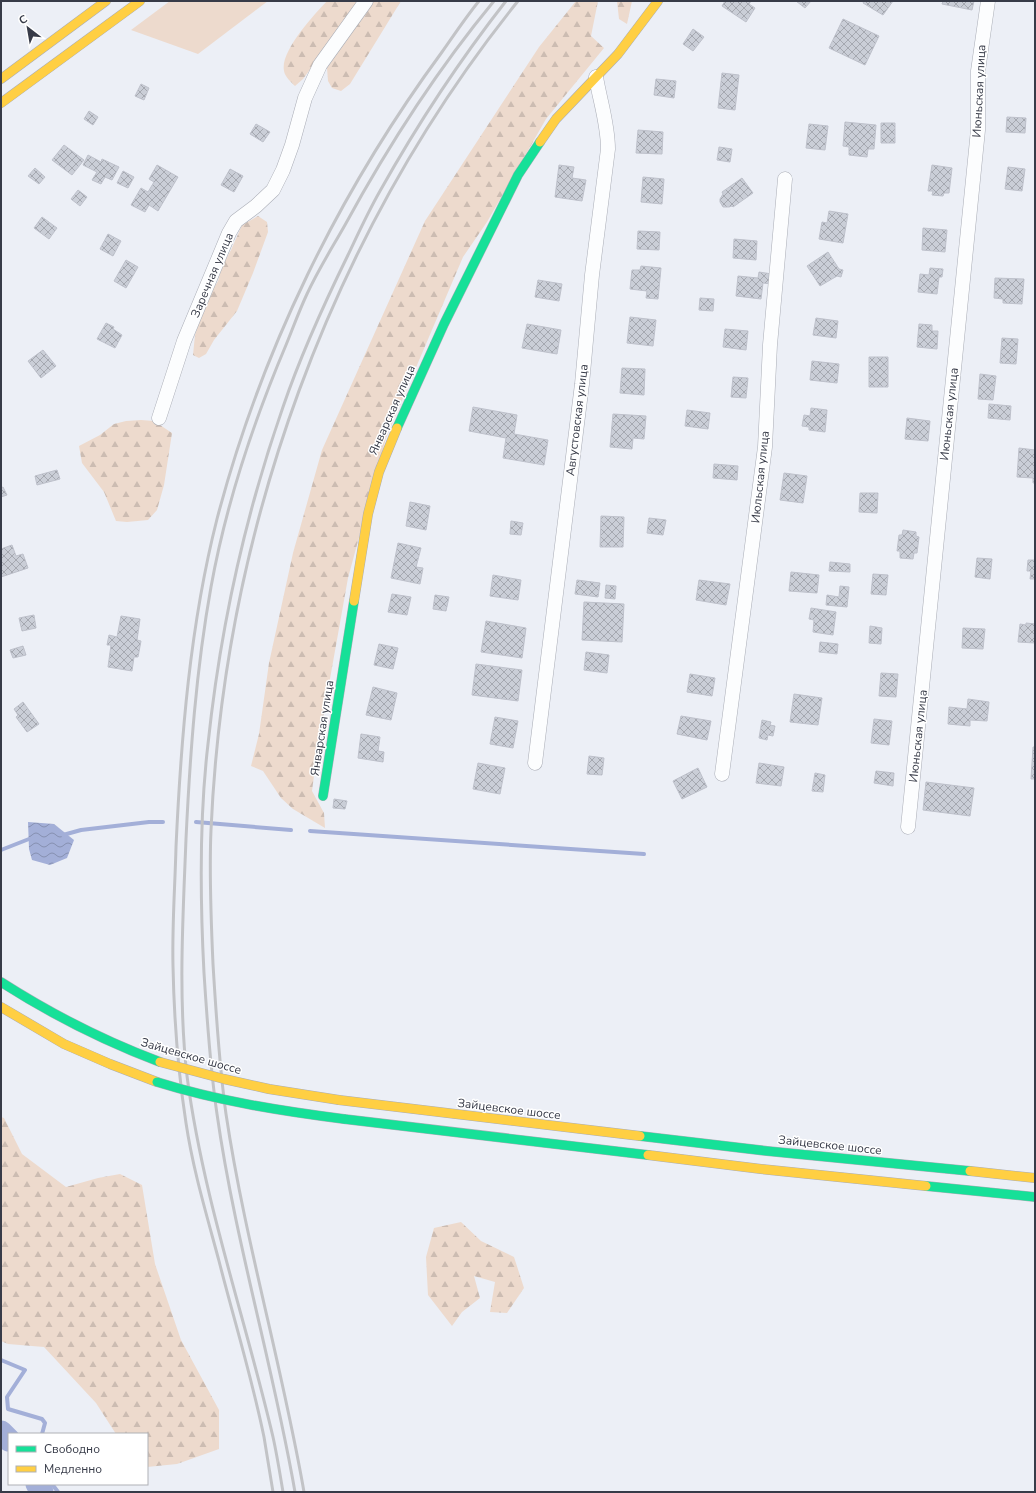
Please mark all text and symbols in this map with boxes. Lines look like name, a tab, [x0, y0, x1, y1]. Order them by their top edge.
north arrow	[8, 8, 48, 48]
text: С	[16, 11, 31, 28]
street label: Июньская улица	[969, 44, 989, 138]
street label: Заречная улица	[187, 230, 237, 320]
street label: Январская улица	[365, 363, 419, 457]
street label: Августовская улица	[562, 363, 592, 477]
street label: Июньская улица	[936, 367, 962, 461]
street label: Июльская улица	[747, 430, 773, 524]
street label: Январская улица	[307, 679, 337, 777]
street label: Июньская улица	[905, 689, 931, 783]
street label: Зайцевское шоссе	[139, 1034, 243, 1078]
street label: Зайцевское шоссе	[456, 1095, 562, 1123]
street label: Зайцевское шоссе	[777, 1132, 883, 1158]
legend	[8, 1433, 148, 1485]
text: Свободно	[44, 1441, 100, 1457]
text: Медленно	[44, 1461, 102, 1477]

